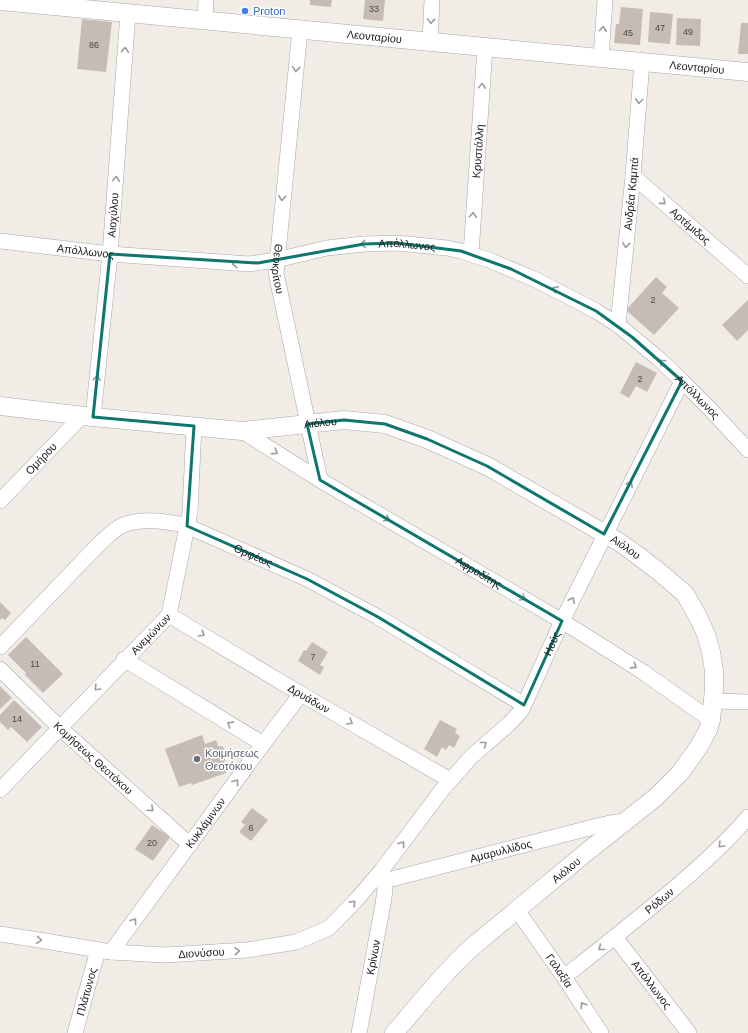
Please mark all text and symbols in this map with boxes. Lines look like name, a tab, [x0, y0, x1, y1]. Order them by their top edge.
house number: 33	[369, 4, 379, 14]
place label: Proton	[253, 5, 285, 17]
marker: Proton	[240, 6, 250, 16]
one-way arrow	[427, 18, 435, 24]
house number: 47	[655, 23, 665, 33]
one-way arrow	[598, 26, 607, 32]
house number: 49	[683, 27, 693, 37]
street label: Λεονταρίου	[346, 28, 402, 45]
house number: 45	[623, 28, 633, 38]
house number: 86	[89, 40, 99, 50]
one-way arrow	[121, 47, 130, 53]
street label: Λεονταρίου	[669, 59, 725, 76]
one-way arrow	[291, 65, 300, 72]
one-way arrow	[478, 83, 487, 89]
one-way arrow	[634, 98, 643, 104]
street label: Κρυστάλλη	[470, 124, 486, 179]
street label: Ανδρέα Καμπά	[622, 156, 641, 231]
one-way arrow	[111, 176, 120, 182]
street label: Αιοχύλου	[105, 192, 121, 238]
one-way arrow	[278, 195, 287, 201]
one-way arrow	[658, 197, 665, 204]
street label: Αρτέμιδος	[668, 205, 713, 246]
one-way arrow	[469, 212, 478, 218]
street label: Απόλλωνος	[378, 237, 436, 253]
one-way arrow	[360, 239, 366, 248]
street label: Απόλλωνος	[56, 242, 114, 260]
one-way arrow	[622, 242, 631, 248]
street label: Θεοκρίτου	[270, 243, 286, 295]
one-way arrow	[232, 259, 238, 268]
one-way arrow	[552, 286, 559, 294]
house number: 2	[650, 295, 656, 305]
one-way arrow	[659, 360, 667, 367]
street label: Απόλλωνος	[673, 372, 722, 421]
house number: 2	[637, 374, 643, 384]
one-way arrow	[92, 375, 101, 381]
street label: Αιόλου	[303, 415, 337, 430]
street label: Ομήρου	[23, 440, 59, 477]
one-way arrow	[271, 447, 278, 455]
one-way arrow	[625, 480, 633, 488]
one-way arrow	[383, 515, 390, 522]
street label: Αιόλου	[609, 533, 643, 561]
street label: Ορφέως	[232, 542, 274, 569]
street label: Αφροδίτης	[454, 554, 504, 591]
one-way arrow	[519, 594, 526, 601]
one-way arrow	[567, 597, 575, 604]
street label: Ανεμώνων	[128, 611, 173, 657]
street label: Ηούς	[541, 629, 563, 657]
one-way arrow	[198, 630, 205, 637]
house number: 7	[310, 652, 316, 662]
house number: 11	[30, 659, 40, 669]
one-way arrow	[630, 661, 637, 669]
street label: Δρυάδων	[286, 682, 332, 716]
one-way arrow	[95, 683, 102, 691]
house number: 14	[12, 714, 22, 724]
one-way arrow	[346, 718, 353, 725]
street label: Κομήσεως Θεοτόκου	[51, 719, 135, 797]
one-way arrow	[227, 722, 234, 729]
one-way arrow	[480, 742, 487, 749]
place label: Κοιμήσεως Θεοτόκου	[205, 747, 259, 772]
marker: Κοιμήσεως Θεοτόκου	[192, 754, 202, 764]
one-way arrow	[231, 779, 238, 786]
street label: Κυκλάμινων	[183, 795, 228, 850]
one-way arrow	[146, 805, 154, 812]
house number: 6	[248, 823, 254, 833]
street label: Αμαρυλλίδος	[469, 837, 533, 865]
house number: 20	[147, 838, 157, 848]
one-way arrow	[718, 840, 726, 848]
one-way arrow	[397, 842, 404, 849]
street label: Αιόλου	[549, 855, 583, 885]
street label: Ρόδων	[642, 885, 676, 916]
one-way arrow	[348, 900, 356, 908]
one-way arrow	[129, 918, 136, 925]
one-way arrow	[36, 935, 42, 944]
street label: Κρίνων	[364, 938, 382, 976]
one-way arrow	[598, 943, 605, 950]
street label: Διονύσου	[178, 945, 225, 960]
one-way arrow	[234, 946, 240, 955]
street label: Γαλαξία	[544, 952, 575, 990]
street label: Απόλλωνος	[629, 958, 674, 1011]
street label: Πλάτωνος	[74, 966, 99, 1017]
one-way arrow	[580, 1002, 587, 1009]

